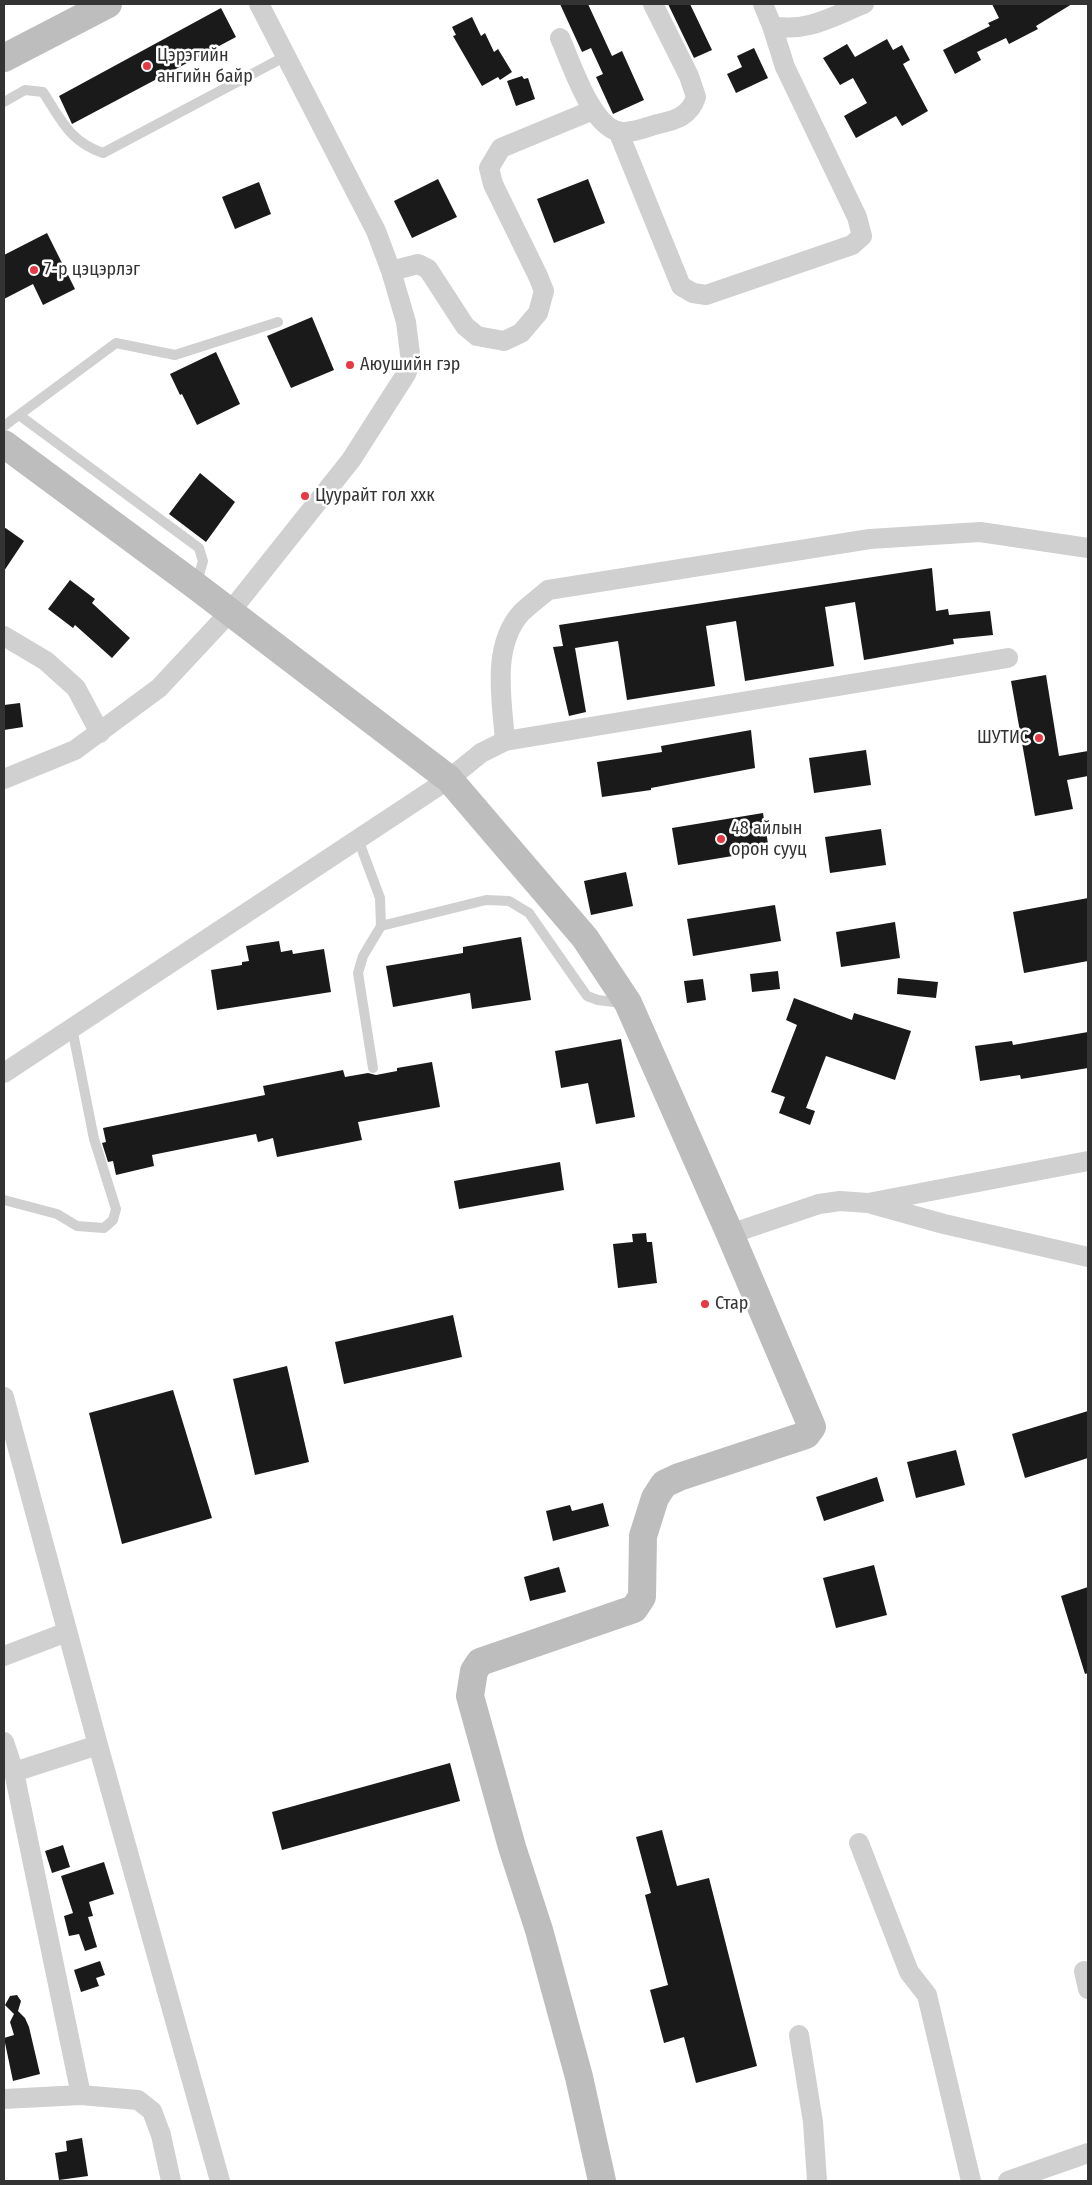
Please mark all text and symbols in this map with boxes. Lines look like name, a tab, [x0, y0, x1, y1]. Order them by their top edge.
place label: Цэрэгийн ангийн байр	[157, 45, 253, 88]
marker: Цэрэгийн ангийн байр	[141, 60, 153, 72]
place label: 7-р цэцэрлэг	[44, 259, 140, 281]
marker: 7-р цэцэрлэг	[28, 264, 40, 276]
place label: Аюушийн гэр	[360, 354, 460, 376]
marker: Аюушийн гэр	[344, 359, 356, 371]
place label: Цуурайт гол ххк	[315, 485, 435, 507]
marker: Цуурайт гол ххк	[299, 490, 311, 502]
place label: ШУТИС	[977, 727, 1029, 749]
marker: ШУТИС	[1033, 732, 1045, 744]
place label: 48 айлын орон сууц	[731, 818, 807, 861]
marker: 48 айлын орон сууц	[715, 833, 727, 845]
place label: Стар	[715, 1293, 748, 1315]
marker: Стар	[699, 1298, 711, 1310]

